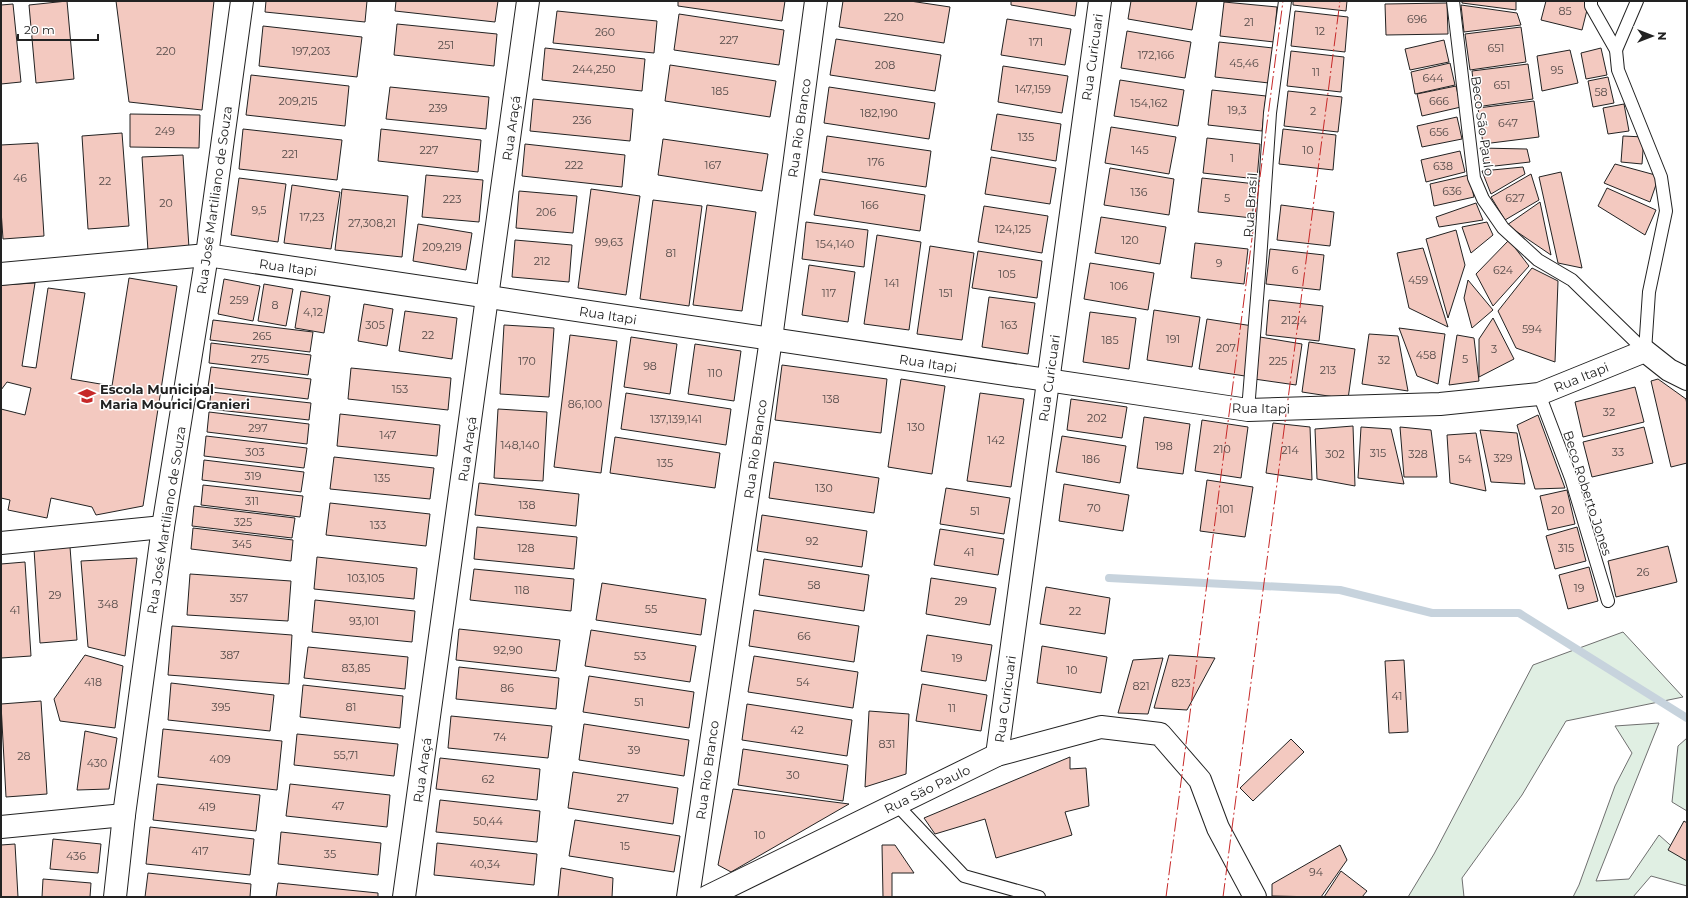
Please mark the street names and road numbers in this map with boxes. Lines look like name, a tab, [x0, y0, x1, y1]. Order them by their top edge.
street label: Rua Curicuari	[1078, 12, 1106, 102]
street label: Beco São Paulo	[1468, 75, 1498, 177]
street label: Rua Rio Branco	[784, 77, 814, 179]
street label: Rua Araçá	[498, 94, 524, 162]
street label: Rua José Martiliano de Souza	[193, 105, 235, 295]
street label: Rua Brasil	[1240, 172, 1260, 238]
street label: Rua Itapi	[258, 255, 318, 279]
street label: Rua Itapi	[578, 303, 638, 327]
street label: Rua Curicuari	[1035, 333, 1063, 423]
street label: Rua Itapi	[898, 351, 958, 375]
street label: Rua Itapi	[1551, 359, 1611, 395]
street label: Rua Rio Branco	[740, 398, 770, 500]
street label: Rua Itapi	[1232, 399, 1290, 417]
street label: Rua Araçá	[454, 415, 480, 483]
street label: Rua José Martiliano de Souza	[143, 425, 189, 615]
street label: Beco Roberto Jones	[1560, 429, 1616, 557]
street label: Rua Curicuari	[991, 654, 1019, 744]
street label: Rua Rio Branco	[692, 719, 722, 821]
street label: Rua Araçá	[409, 736, 435, 804]
street label: Rua São Paulo	[881, 761, 973, 817]

